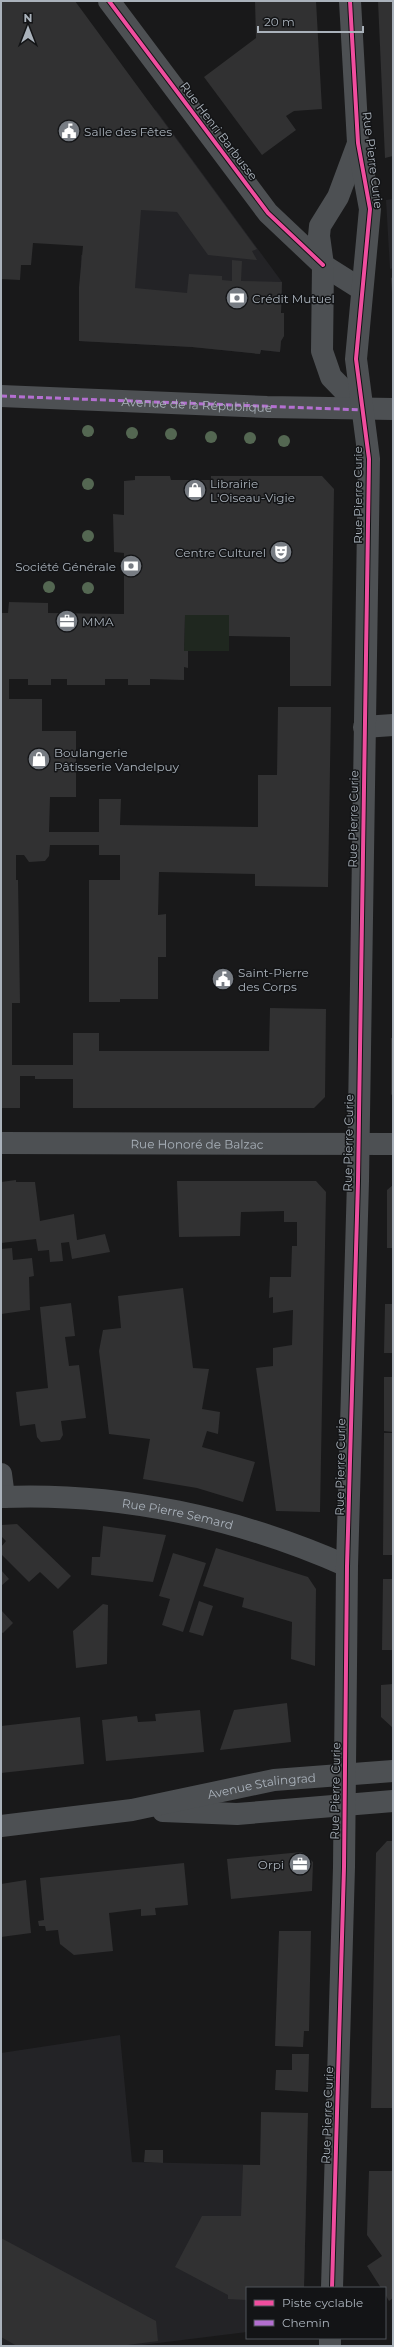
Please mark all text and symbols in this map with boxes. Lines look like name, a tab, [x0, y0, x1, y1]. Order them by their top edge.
north arrow	[8, 8, 48, 48]
scale bar	[258, 8, 363, 34]
text: N	[24, 11, 32, 25]
text: 20 m	[264, 14, 295, 29]
street label: Rue Henri Barbusse	[177, 79, 261, 183]
street label: Rue Pierre Curie	[360, 111, 386, 209]
public building icon: Salle des Fêtes	[56, 118, 82, 144]
place label: Salle des Fêtes	[84, 124, 172, 139]
bank icon: Crédit Mutuel	[224, 285, 250, 311]
place label: Crédit Mutuel	[252, 291, 335, 306]
street label: Avenue de la République	[121, 393, 272, 415]
street label: Rue Pierre Curie	[350, 446, 365, 544]
place label: Librairie L'Oiseau-Vigie	[210, 476, 295, 505]
shop icon: Librairie L'Oiseau-Vigie	[182, 477, 208, 503]
theatre icon: Centre Culturel	[268, 539, 294, 565]
place label: Centre Culturel	[175, 545, 266, 560]
bank icon: Société Générale	[118, 553, 144, 579]
place label: Société Générale	[15, 559, 116, 574]
office icon: MMA	[54, 608, 80, 634]
place label: MMA	[82, 614, 114, 629]
place label: Boulangerie Pâtisserie Vandelpuy	[54, 745, 180, 774]
shop icon: Boulangerie Pâtisserie Vandelpuy	[26, 746, 52, 772]
street label: Rue Pierre Curie	[345, 770, 361, 868]
place label: Saint-Pierre des Corps	[238, 965, 309, 994]
public building icon: Saint-Pierre des Corps	[210, 966, 236, 992]
street label: Rue Pierre Curie	[340, 1094, 356, 1192]
street label: Rue Honoré de Balzac	[130, 1136, 264, 1151]
street label: Rue Pierre Curie	[332, 1418, 348, 1516]
street label: Rue Pierre Semard	[121, 1495, 235, 1532]
street label: Rue Pierre Curie	[327, 1742, 343, 1840]
street label: Avenue Stalingrad	[206, 1769, 316, 1801]
office icon: Orpi	[287, 1851, 313, 1877]
place label: Orpi	[258, 1857, 284, 1872]
street label: Rue Pierre Curie	[318, 2066, 336, 2164]
legend	[246, 2287, 386, 2339]
text: Piste cyclable	[282, 2295, 363, 2310]
text: Chemin	[282, 2315, 330, 2330]

